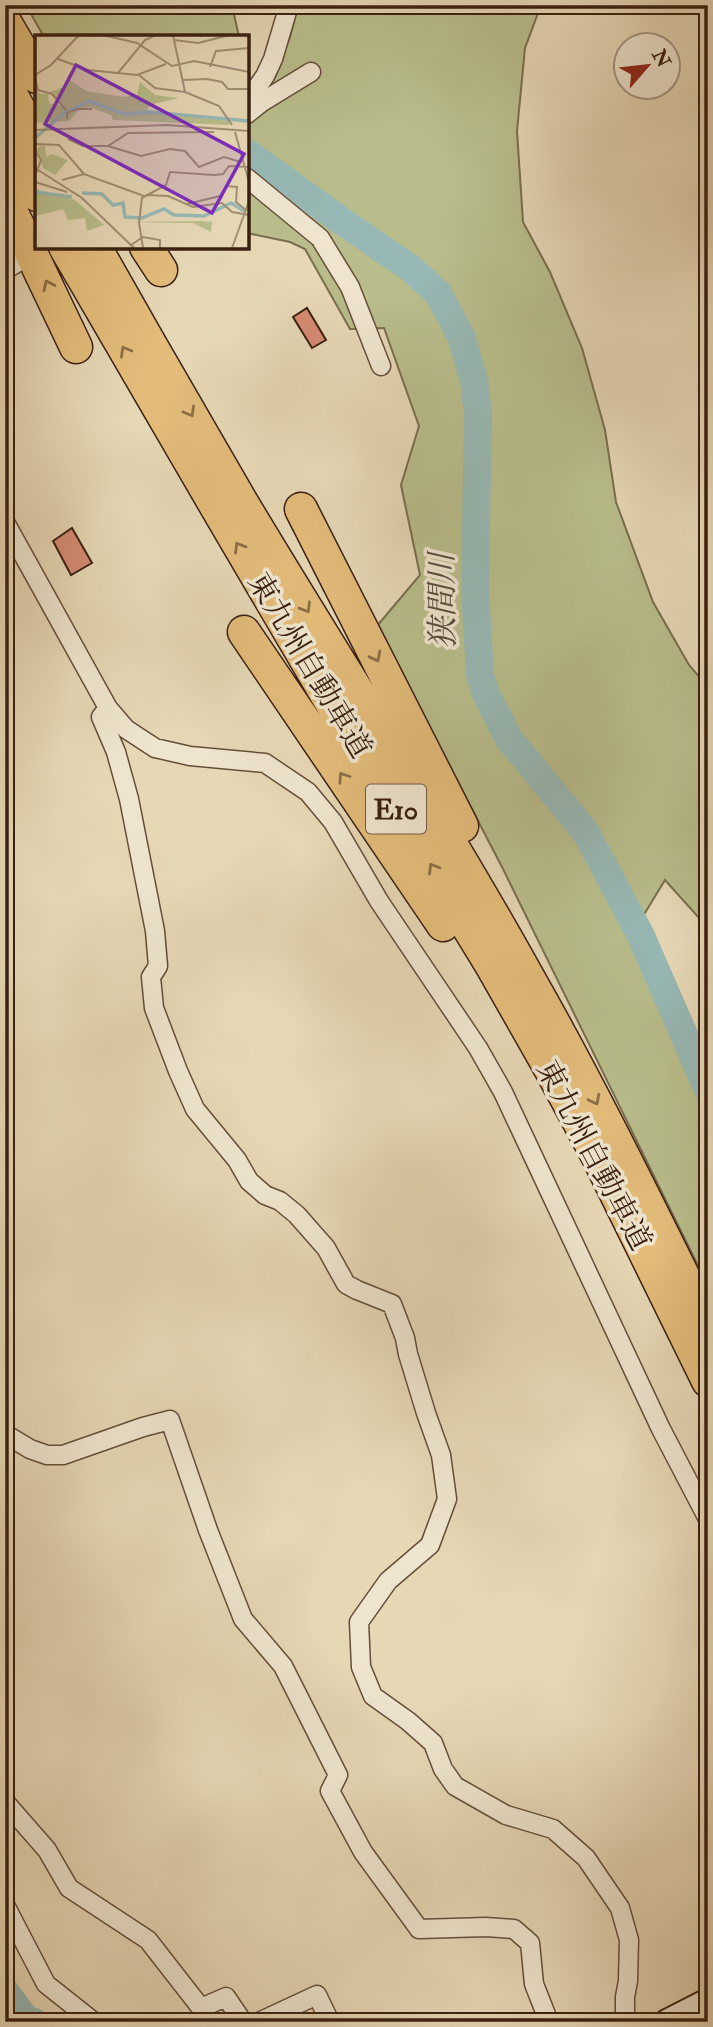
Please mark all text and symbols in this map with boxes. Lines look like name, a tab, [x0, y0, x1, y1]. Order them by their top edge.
north arrow	[612, 32, 682, 102]
inset map	[35, 35, 248, 248]
text: N	[646, 44, 676, 73]
one-way arrow	[42, 280, 56, 292]
one-way arrow	[120, 345, 133, 358]
one-way arrow	[182, 405, 195, 418]
one-way arrow	[235, 542, 248, 555]
water label: 狭間川	[422, 550, 464, 649]
street label: 東九州自動車道	[240, 566, 380, 765]
one-way arrow	[298, 600, 311, 613]
one-way arrow	[368, 650, 382, 663]
one-way arrow	[339, 772, 351, 785]
road number: E10	[366, 784, 426, 834]
one-way arrow	[428, 863, 441, 876]
street label: 東九州自動車道	[528, 1054, 659, 1257]
one-way arrow	[587, 1093, 601, 1105]

